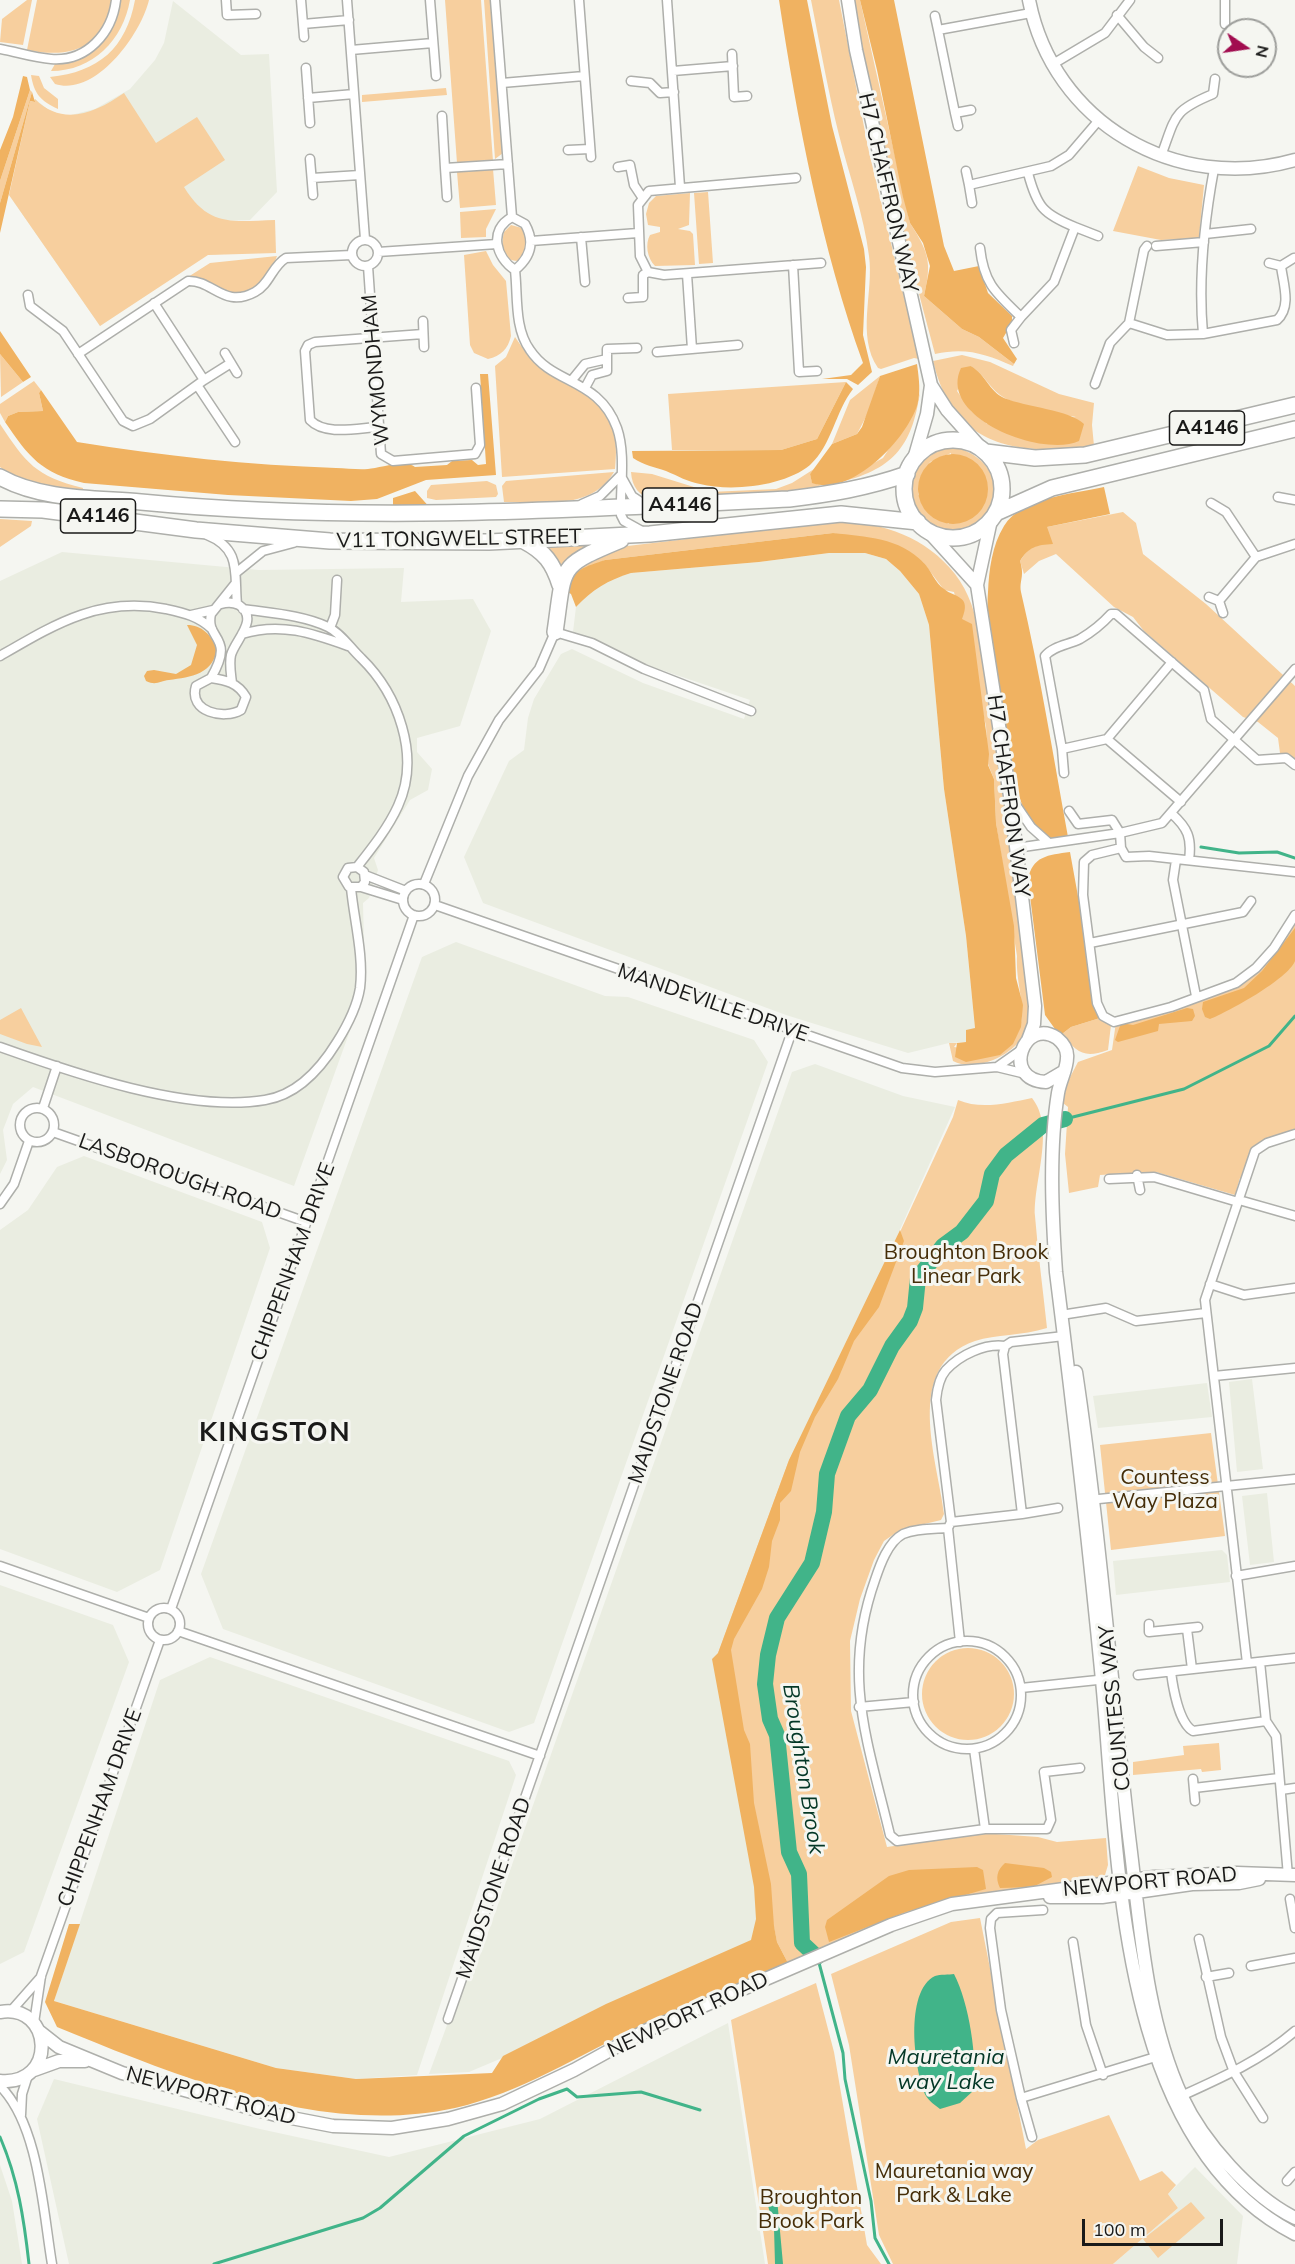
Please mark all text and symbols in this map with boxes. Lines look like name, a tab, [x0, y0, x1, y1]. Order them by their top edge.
north arrow	[1217, 18, 1277, 78]
text: N	[1251, 43, 1274, 60]
street label: H7 CHAFFRON WAY	[853, 91, 923, 295]
street label: WYMONDHAM	[357, 293, 395, 447]
road number: A4146	[1170, 411, 1244, 445]
road number: A4146	[642, 488, 718, 522]
road number: A4146	[60, 499, 136, 533]
street label: V11 TONGWELL STREET	[336, 524, 582, 554]
street label: H7 CHAFFRON WAY	[981, 693, 1035, 899]
street label: MANDEVILLE DRIVE	[614, 958, 812, 1048]
street label: LASBOROUGH ROAD	[75, 1129, 285, 1225]
street label: CHIPPENHAM DRIVE	[245, 1160, 341, 1364]
park label: Broughton Brook Linear Park	[884, 1240, 1048, 1290]
street label: MAIDSTONE ROAD	[623, 1299, 709, 1487]
district label: KINGSTON	[199, 1417, 351, 1449]
park label: Countess Way Plaza	[1112, 1465, 1218, 1515]
street label: COUNTESS WAY	[1094, 1624, 1136, 1792]
water label: Broughton Brook	[776, 1682, 830, 1856]
street label: CHIPPENHAM DRIVE	[52, 1706, 148, 1910]
street label: MAIDSTONE ROAD	[451, 1794, 537, 1982]
street label: NEWPORT ROAD	[1062, 1862, 1238, 1902]
street label: NEWPORT ROAD	[603, 1967, 773, 2063]
water label: Mauretania way Lake	[888, 2044, 1004, 2096]
street label: NEWPORT ROAD	[123, 2061, 299, 2131]
park label: Mauretania way Park & Lake	[875, 2159, 1033, 2209]
park label: Broughton Brook Park	[758, 2185, 864, 2235]
scale bar	[1085, 2207, 1226, 2245]
text: 100 m	[1093, 2218, 1146, 2241]

